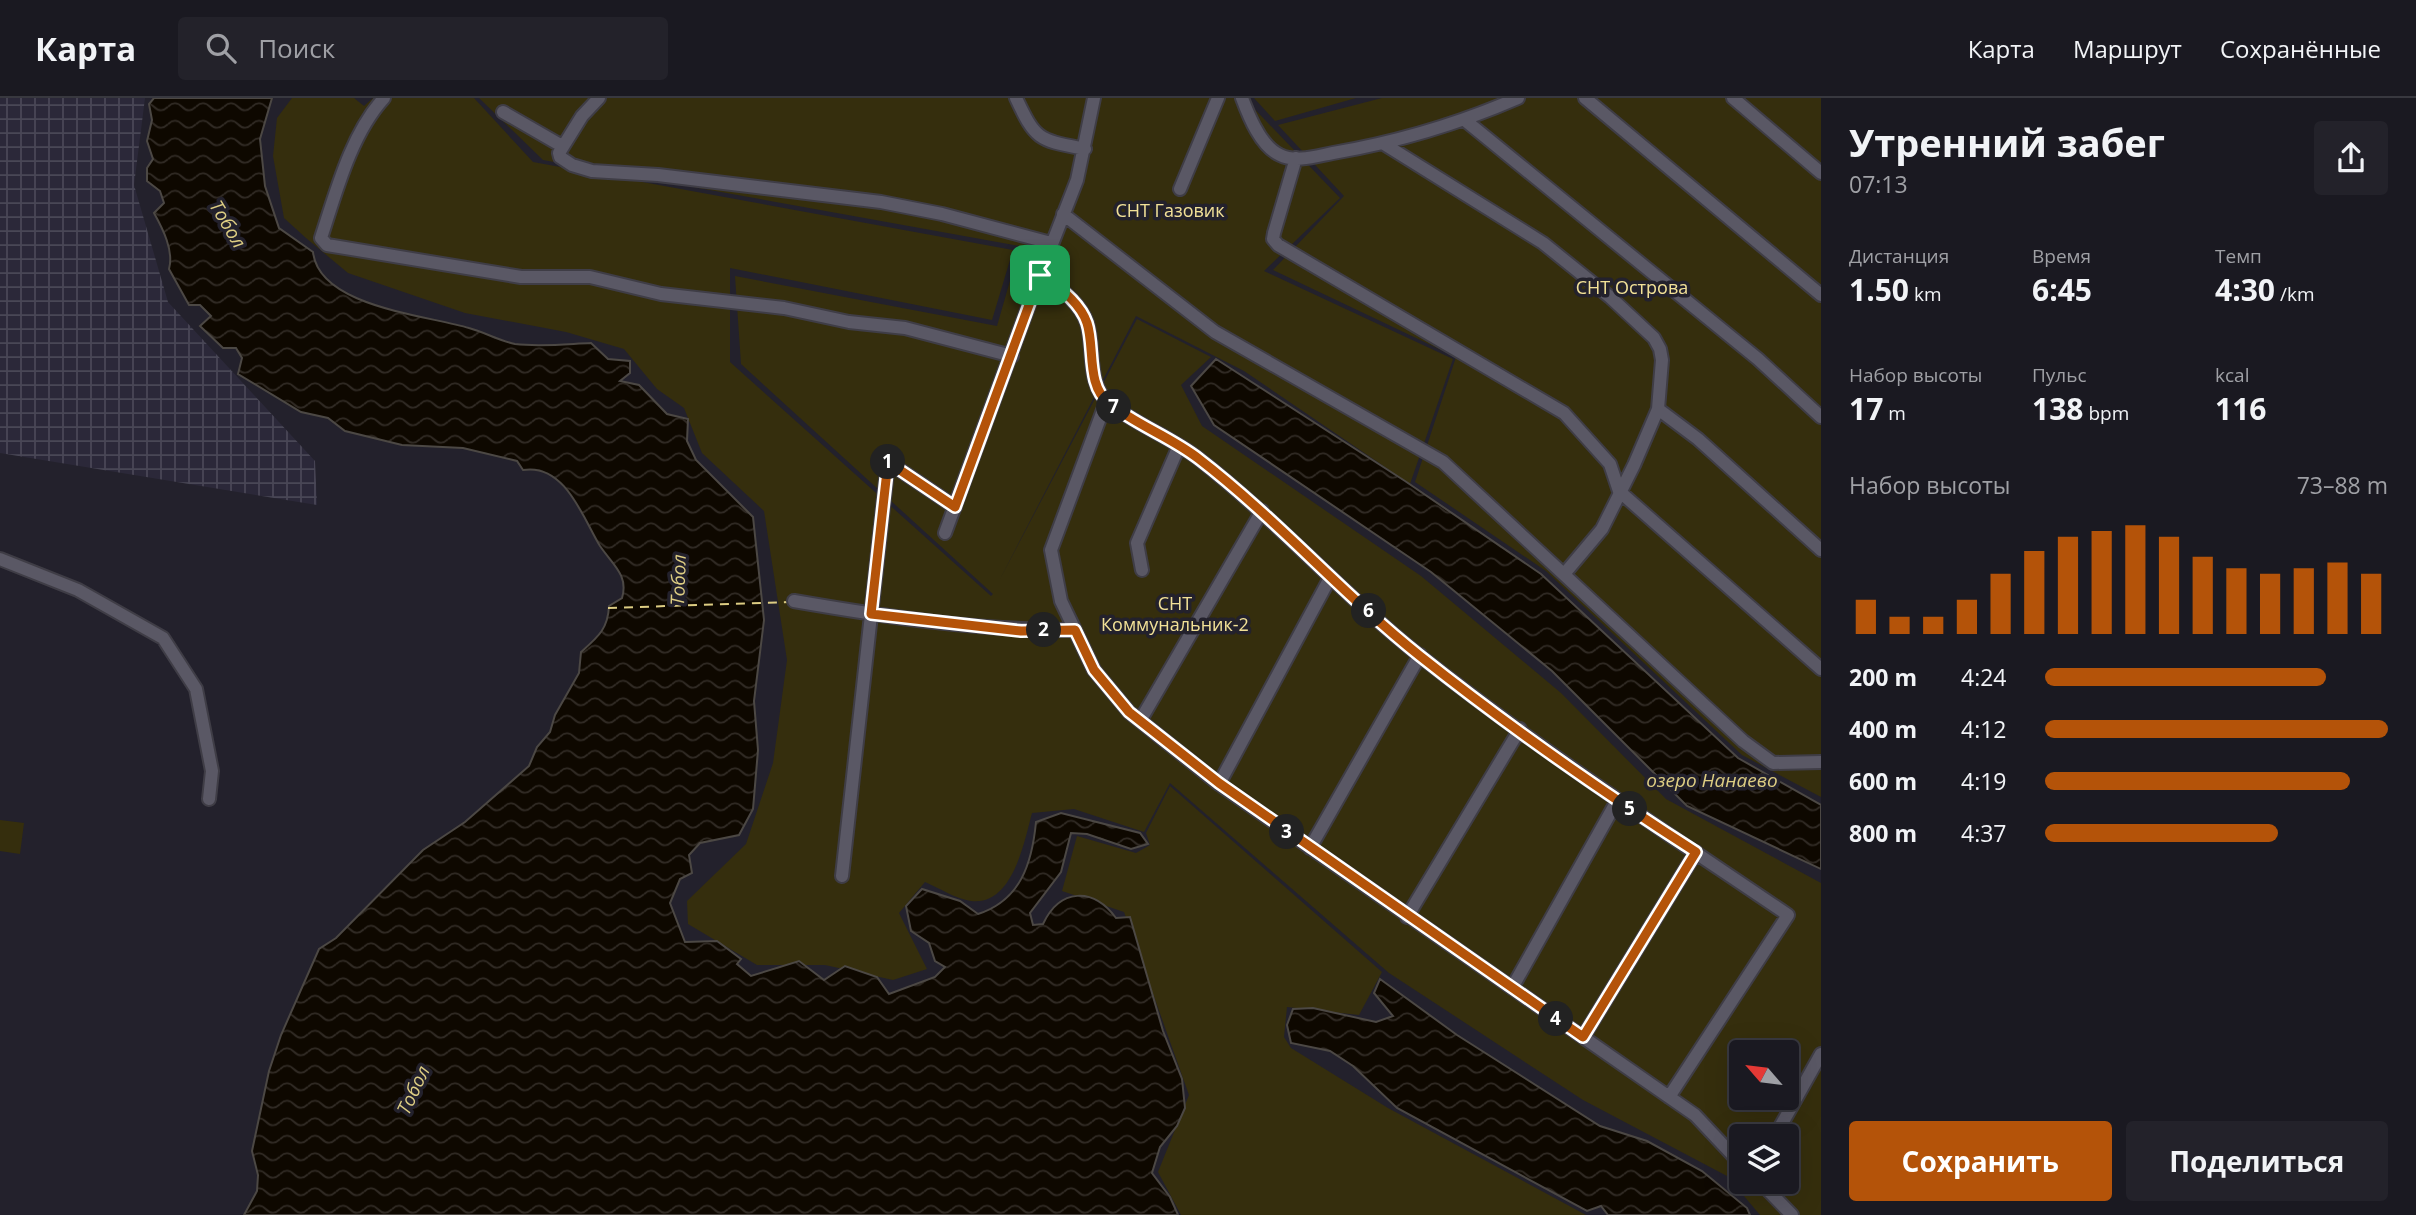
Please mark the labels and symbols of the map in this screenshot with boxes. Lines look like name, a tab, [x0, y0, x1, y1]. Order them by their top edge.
water label: Тобол	[204, 195, 252, 253]
park label: СНТ Газовик	[1115, 198, 1225, 222]
pin	[1010, 245, 1070, 305]
park label: СНТ Острова	[1576, 275, 1688, 299]
pin: 7	[1096, 390, 1132, 424]
pin: 1	[870, 444, 906, 480]
water label: Тобол	[664, 554, 692, 606]
park label: СНТ Коммунальник-2	[1101, 591, 1249, 636]
pin: 6	[1352, 594, 1386, 628]
pin: 2	[1026, 612, 1062, 648]
water label: озеро Нанаево	[1646, 767, 1778, 793]
pin: 5	[1612, 792, 1648, 826]
pin: 3	[1270, 814, 1304, 850]
pin: 4	[1538, 1002, 1574, 1037]
north arrow	[1729, 1040, 1799, 1110]
water label: Тобол	[390, 1061, 436, 1119]

